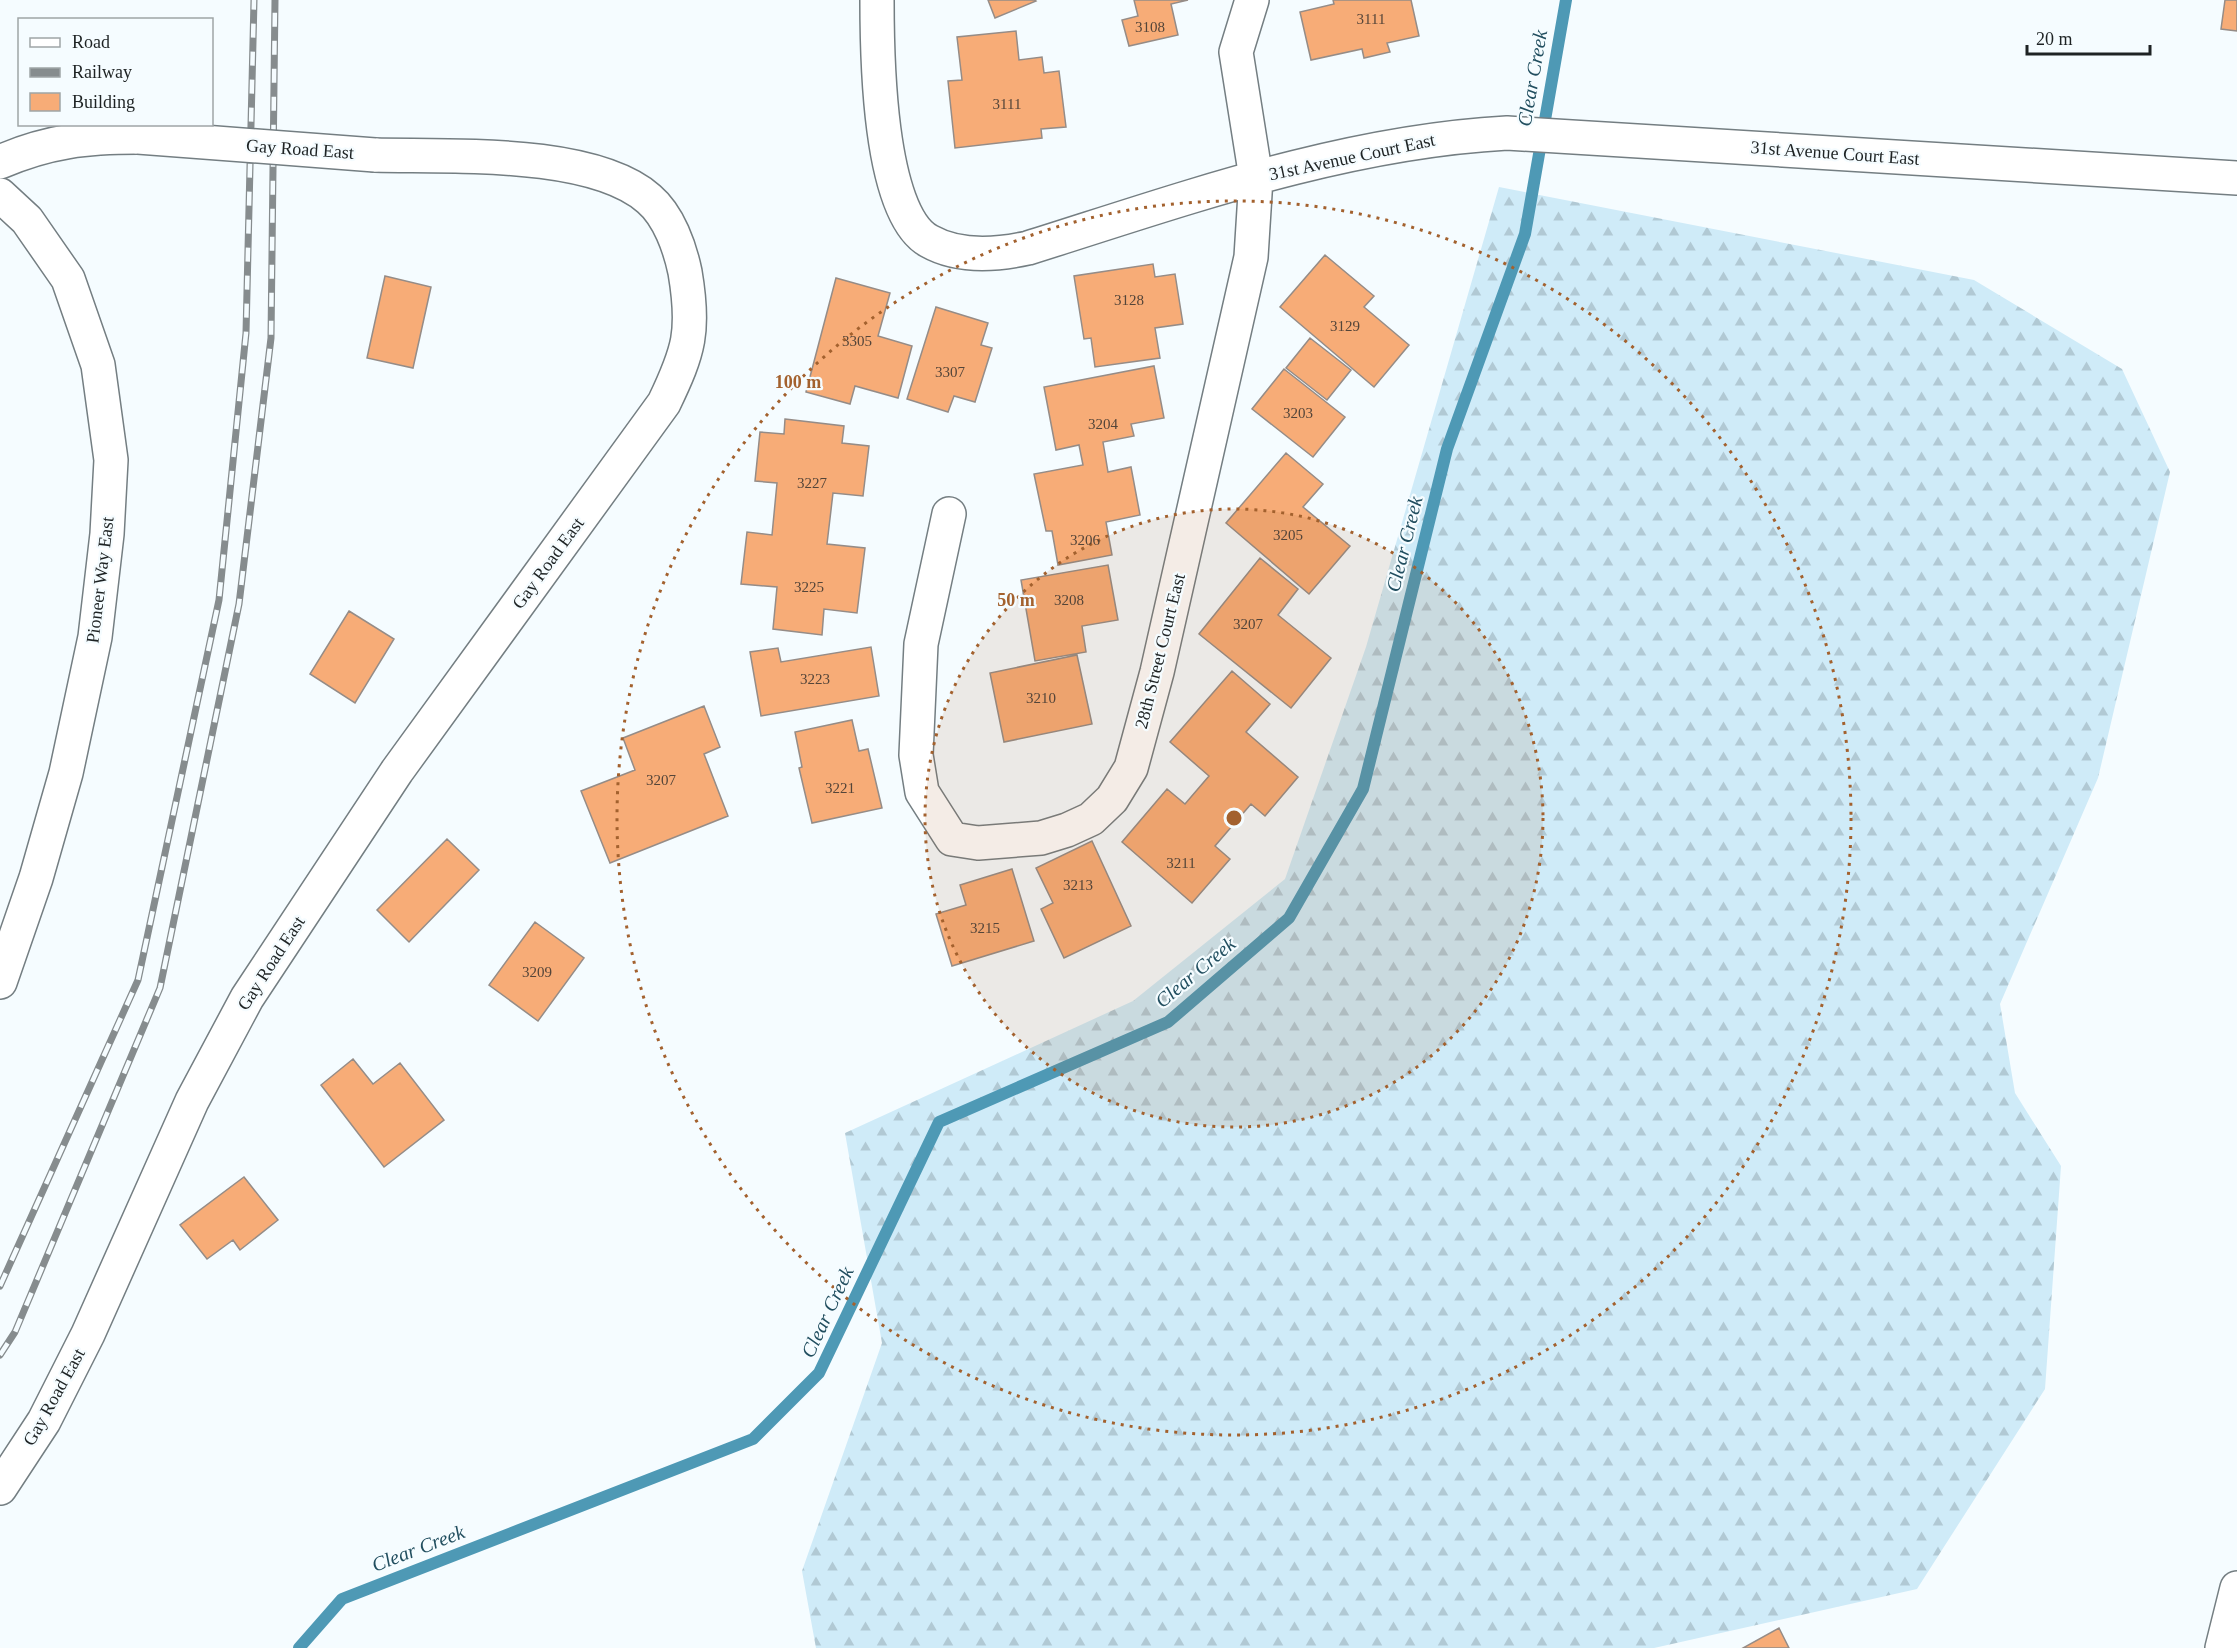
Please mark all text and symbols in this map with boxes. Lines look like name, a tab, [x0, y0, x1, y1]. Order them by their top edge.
house number: 3111	[1357, 11, 1385, 27]
legend	[18, 18, 213, 126]
scale bar	[2027, 18, 2150, 56]
house number: 3108	[1135, 19, 1165, 35]
water label: Clear Creek	[1513, 27, 1551, 128]
text: 20 m	[2036, 29, 2073, 49]
text: Road	[72, 32, 110, 52]
text: Railway	[72, 62, 132, 82]
text: Building	[72, 92, 135, 112]
house number: 3111	[993, 96, 1021, 112]
street label: 31st Avenue Court East	[1267, 130, 1437, 184]
street label: Gay Road East	[245, 135, 355, 163]
street label: 31st Avenue Court East	[1750, 137, 1920, 169]
house number: 3128	[1114, 292, 1144, 308]
house number: 3129	[1330, 318, 1360, 334]
house number: 3305	[842, 333, 872, 349]
house number: 3307	[935, 364, 966, 380]
text: 100 m	[775, 372, 821, 392]
house number: 3203	[1283, 405, 1313, 421]
house number: 3204	[1088, 416, 1119, 432]
house number: 3227	[797, 475, 828, 491]
water label: Clear Creek	[1382, 493, 1427, 594]
street label: Gay Road East	[508, 513, 588, 613]
street label: Pioneer Way East	[82, 516, 118, 644]
house number: 3205	[1273, 527, 1303, 543]
house number: 3206	[1070, 532, 1101, 548]
street label: 28th Street Court East	[1131, 571, 1189, 731]
house number: 3225	[794, 579, 824, 595]
text: 50 m	[997, 590, 1035, 610]
house number: 3208	[1054, 592, 1084, 608]
house number: 3207	[1233, 616, 1264, 632]
house number: 3223	[800, 671, 830, 687]
house number: 3210	[1026, 690, 1056, 706]
house number: 3207	[646, 772, 677, 788]
house number: 3221	[825, 780, 855, 796]
centre of rings	[1224, 808, 1244, 828]
house number: 3211	[1166, 855, 1196, 871]
house number: 3213	[1063, 877, 1093, 893]
street label: Gay Road East	[233, 912, 309, 1014]
house number: 3215	[970, 920, 1000, 936]
water label: Clear Creek	[1151, 931, 1240, 1012]
house number: 3209	[522, 964, 552, 980]
water label: Clear Creek	[796, 1262, 858, 1361]
street label: Gay Road East	[19, 1345, 89, 1449]
water label: Clear Creek	[369, 1520, 469, 1576]

